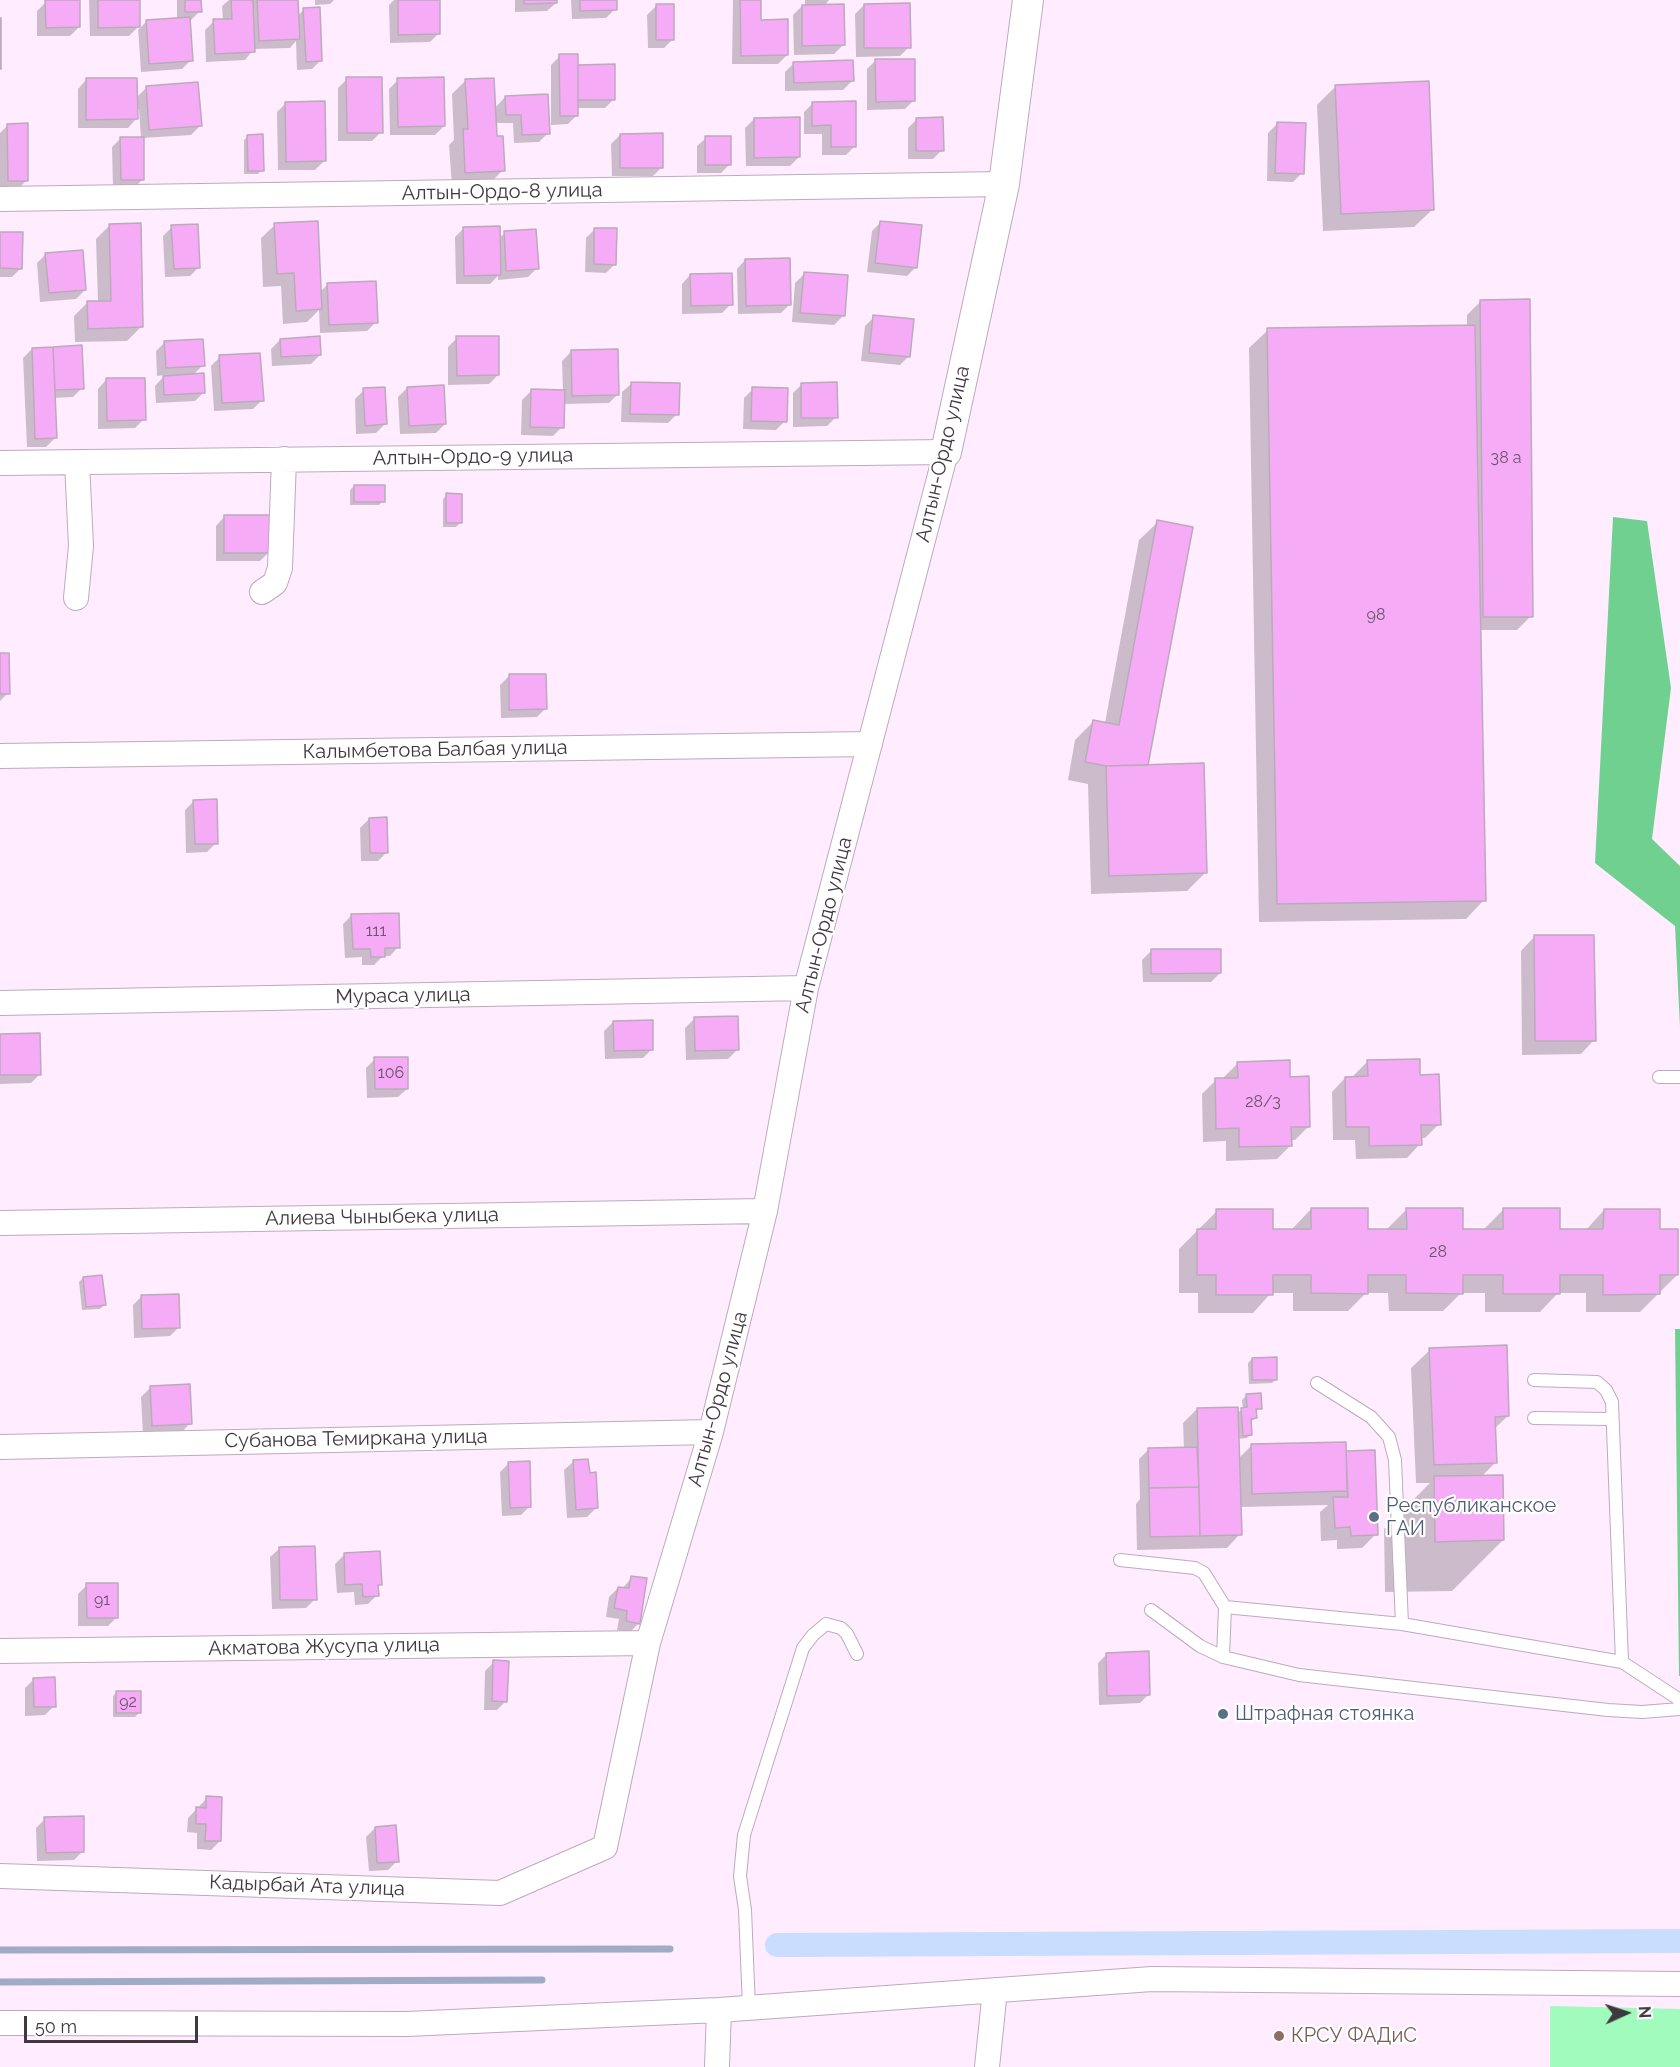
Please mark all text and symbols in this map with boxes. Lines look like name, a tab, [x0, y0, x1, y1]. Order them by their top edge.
street label: Алтын-Ордо-8 улица	[401, 178, 603, 206]
street label: Алтын-Ордо улица	[911, 363, 975, 545]
street label: Алтын-Ордо-9 улица	[372, 443, 574, 471]
house number: 38 а	[1491, 448, 1521, 468]
house number: 98	[1367, 605, 1385, 625]
street label: Калымбетова Балбая улица	[302, 736, 568, 764]
street label: Алтын-Ордо улица	[791, 834, 857, 1016]
house number: 111	[366, 921, 386, 941]
street label: Мураса улица	[335, 983, 471, 1009]
house number: 106	[378, 1063, 404, 1083]
house number: 28/3	[1245, 1092, 1281, 1112]
street label: Алиева Чыныбека улица	[265, 1203, 499, 1231]
house number: 28	[1429, 1242, 1447, 1262]
street label: Алтын-Ордо улица	[683, 1309, 753, 1489]
street label: Субанова Темиркана улица	[224, 1425, 488, 1453]
place label: Республиканское ГАИ	[1386, 1494, 1556, 1541]
marker: Республиканское ГАИ	[1367, 1510, 1381, 1524]
house number: 91	[94, 1590, 110, 1610]
street label: Акматова Жусупа улица	[208, 1633, 440, 1661]
house number: 92	[119, 1692, 137, 1712]
place label: Штрафная стоянка	[1235, 1702, 1414, 1726]
marker: Штрафная стоянка	[1216, 1707, 1230, 1721]
street label: Кадырбай Ата улица	[209, 1871, 405, 1901]
north arrow	[1596, 1983, 1656, 2043]
scale bar	[27, 2004, 201, 2042]
text: N	[1635, 2005, 1654, 2019]
text: 50 m	[35, 2016, 77, 2037]
place label: КРСУ ФАДиС	[1291, 2024, 1417, 2048]
marker: КРСУ ФАДиС	[1272, 2029, 1286, 2043]

